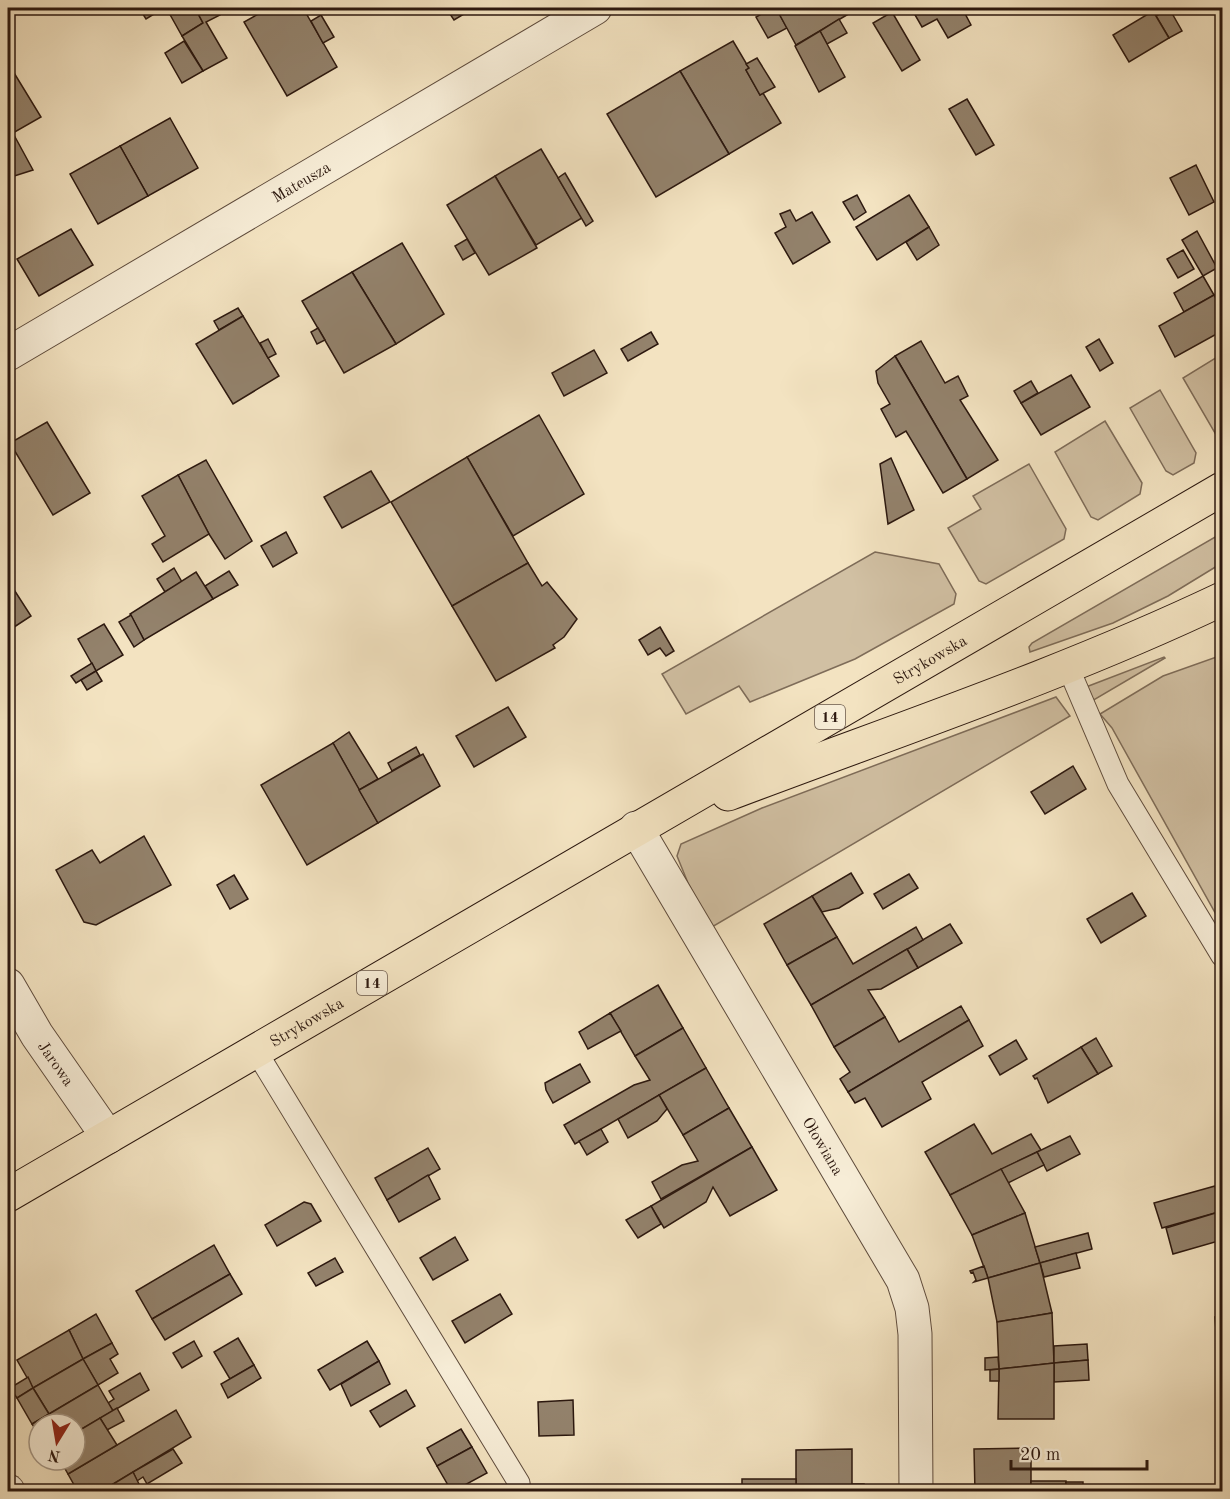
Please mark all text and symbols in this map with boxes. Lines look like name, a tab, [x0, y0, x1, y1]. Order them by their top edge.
street label: Mateusza	[270, 160, 334, 206]
street label: Strykowska	[891, 633, 970, 688]
road number: 14	[815, 705, 845, 729]
road number: 14	[357, 971, 387, 995]
street label: Strykowska	[268, 996, 347, 1051]
street label: Jarowa	[34, 1039, 76, 1090]
street label: Ołowiana	[799, 1115, 845, 1179]
north arrow	[27, 1412, 87, 1472]
scale bar	[1011, 1433, 1148, 1471]
text: N	[46, 1446, 62, 1464]
text: 20 m	[1020, 1446, 1060, 1464]

